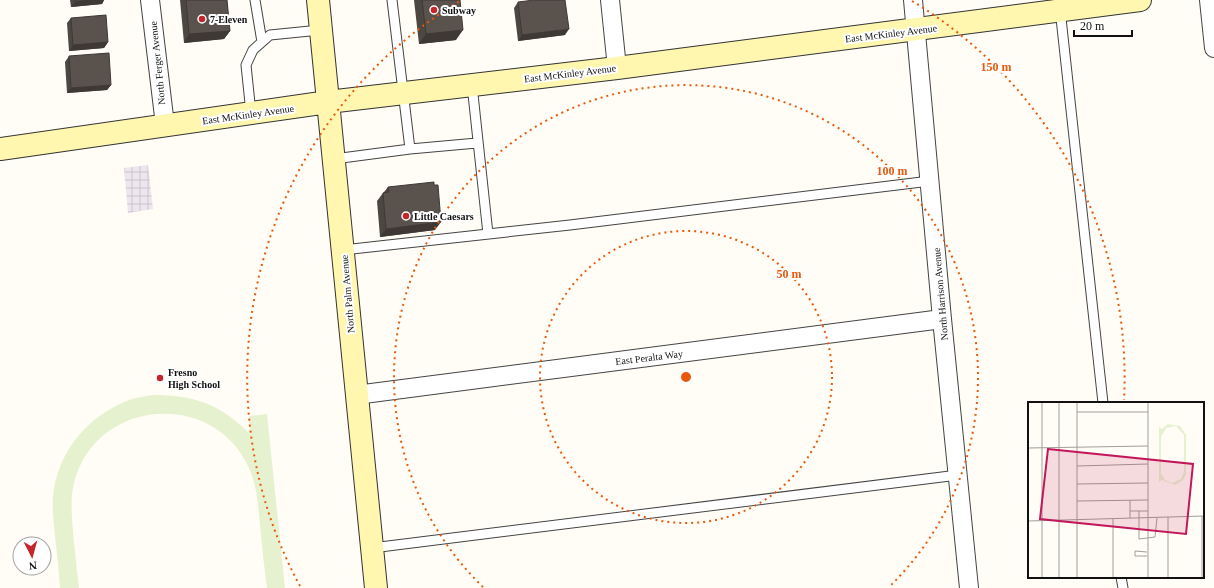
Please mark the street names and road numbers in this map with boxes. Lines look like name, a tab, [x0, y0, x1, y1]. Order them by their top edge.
street label: North Ferger Avenue	[148, 20, 167, 105]
street label: East McKinley Avenue	[844, 22, 938, 45]
street label: East McKinley Avenue	[523, 62, 617, 85]
street label: East McKinley Avenue	[201, 103, 295, 126]
street label: North Harrison Avenue	[931, 247, 950, 341]
street label: North Palm Avenue	[339, 254, 356, 334]
street label: East Peralta Way	[615, 348, 683, 367]

